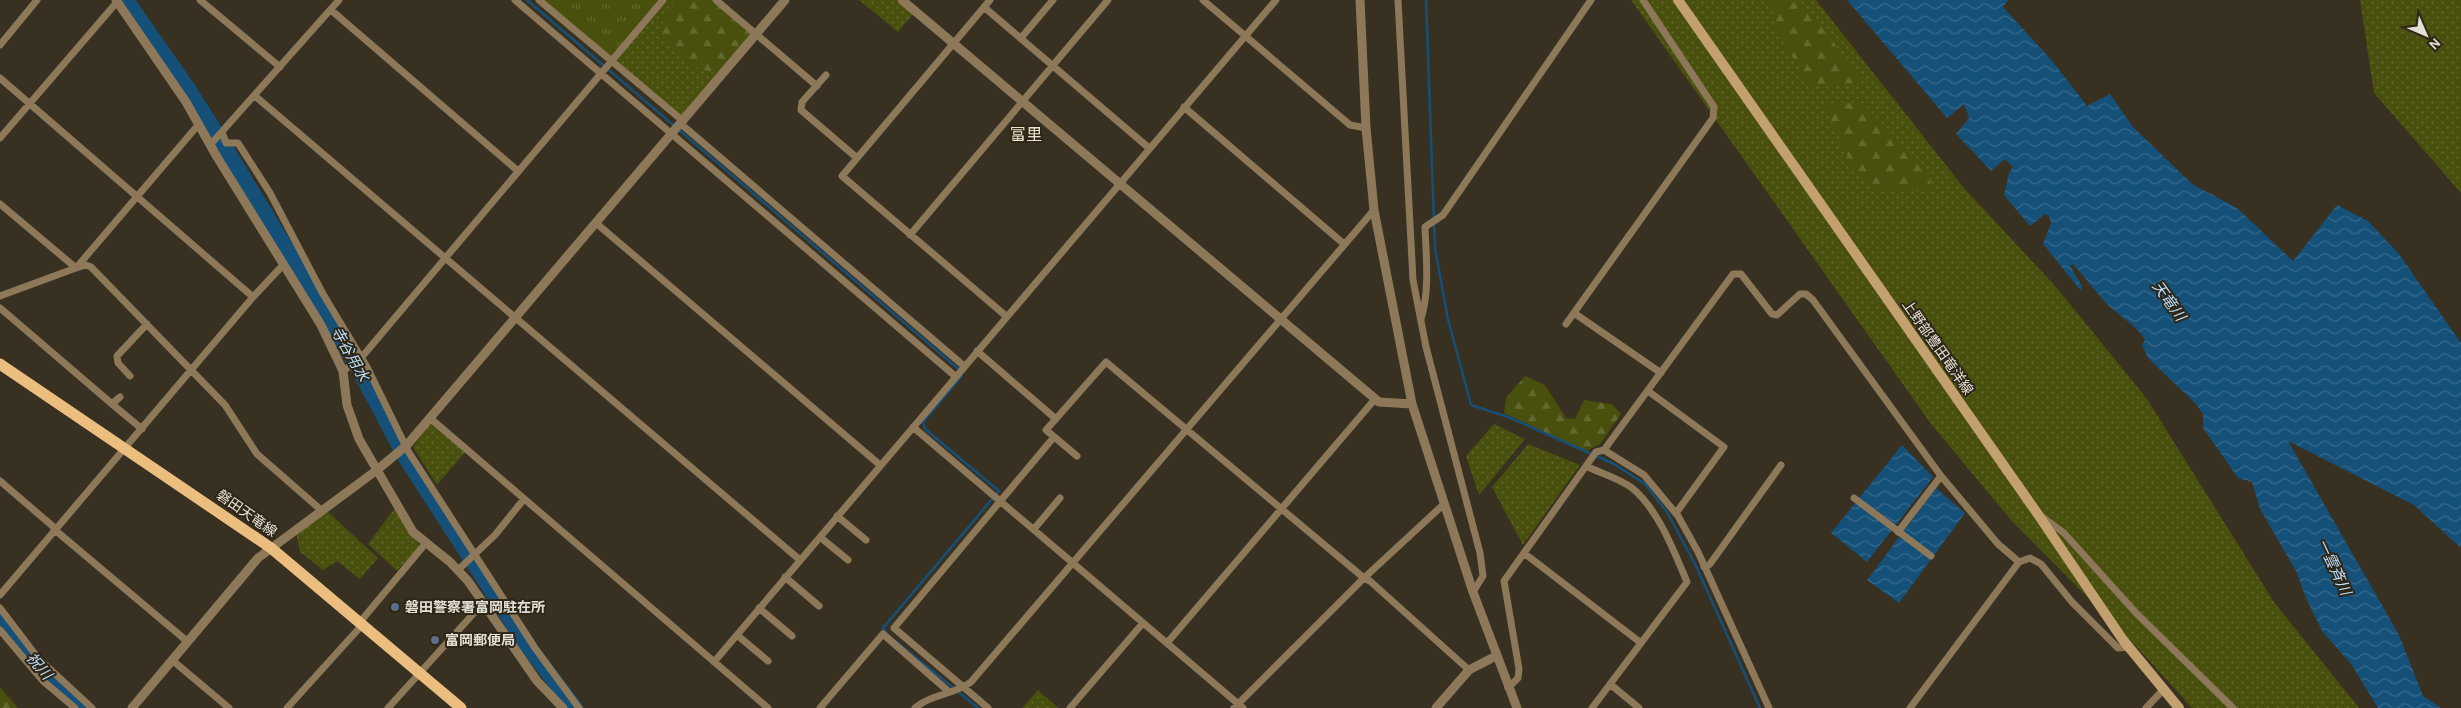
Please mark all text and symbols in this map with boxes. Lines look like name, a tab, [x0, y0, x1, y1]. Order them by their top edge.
north arrow	[2401, 10, 2451, 60]
text: N	[2426, 35, 2443, 52]
district label: 富里	[1010, 127, 1042, 143]
water label: 天竜川	[2149, 278, 2190, 326]
street label: 上野部豊田竜洋線	[1899, 297, 1976, 397]
water label: 寺谷用水	[328, 324, 373, 386]
street label: 磐田天竜線	[214, 487, 280, 540]
water label: 一雲斉川	[2314, 536, 2355, 599]
place label: 磐田警察署富岡駐在所	[405, 599, 545, 615]
marker: 磐田警察署富岡駐在所	[389, 601, 401, 613]
place label: 富岡郵便局	[445, 633, 515, 648]
marker: 富岡郵便局	[429, 634, 441, 646]
water label: 祝川	[23, 649, 56, 684]

